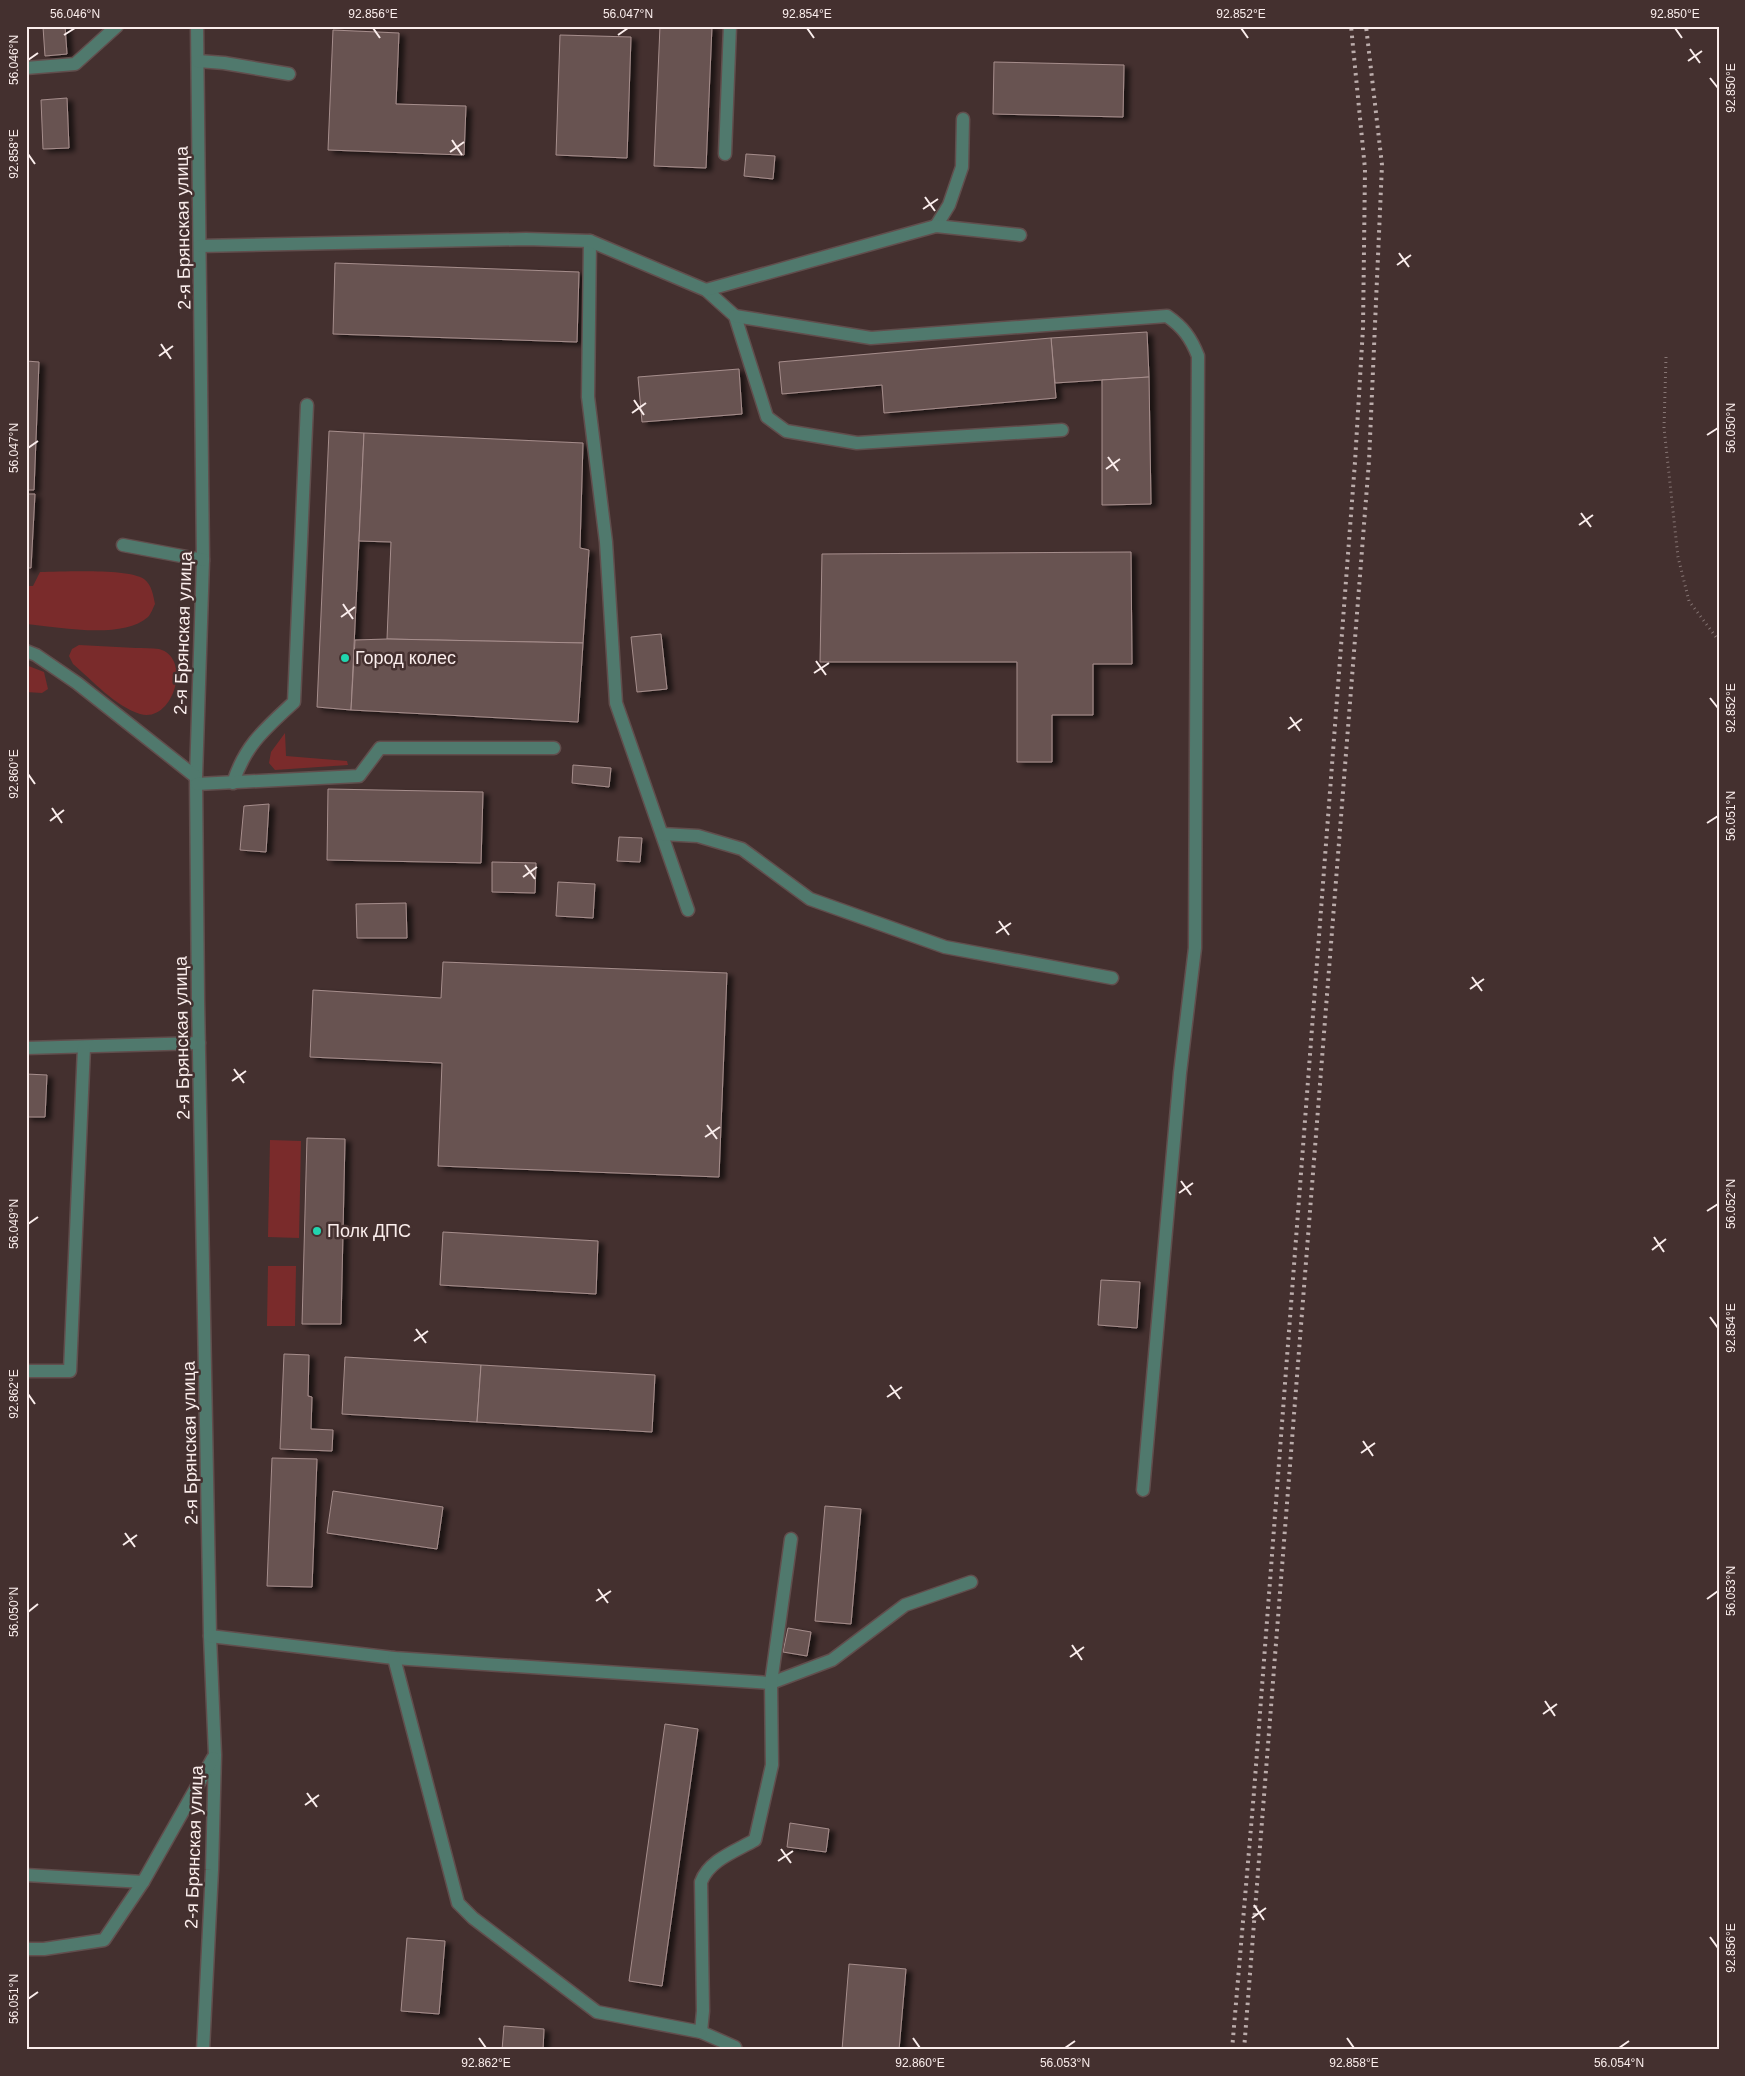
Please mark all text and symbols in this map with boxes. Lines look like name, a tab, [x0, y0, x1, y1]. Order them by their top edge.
text: 56.046°N	[50, 7, 100, 21]
text: 92.856°E	[348, 7, 398, 21]
text: 56.047°N	[603, 7, 653, 21]
text: 92.854°E	[782, 7, 832, 21]
text: 92.852°E	[1216, 7, 1266, 21]
text: 92.850°E	[1650, 7, 1700, 21]
text: 56.046°N	[7, 35, 21, 85]
text: 92.850°E	[1724, 63, 1738, 113]
text: 92.858°E	[7, 129, 21, 179]
street label: 2-я Брянская улица	[172, 145, 194, 310]
text: 56.050°N	[1724, 403, 1738, 453]
text: 56.047°N	[7, 423, 21, 473]
street label: 2-я Брянская улица	[170, 550, 196, 715]
place label: Город колес	[355, 648, 456, 668]
marker: Город колес	[339, 652, 351, 664]
text: 92.852°E	[1724, 683, 1738, 733]
text: 92.860°E	[7, 749, 21, 799]
text: 56.051°N	[1724, 791, 1738, 841]
street label: 2-я Брянская улица	[171, 955, 193, 1120]
text: 56.052°N	[1724, 1179, 1738, 1229]
text: 56.049°N	[7, 1199, 21, 1249]
place label: Полк ДПС	[327, 1221, 411, 1241]
marker: Полк ДПС	[311, 1225, 323, 1237]
text: 92.854°E	[1724, 1303, 1738, 1353]
street label: 2-я Брянская улица	[179, 1360, 201, 1525]
text: 92.862°E	[7, 1369, 21, 1419]
text: 56.053°N	[1724, 1566, 1738, 1616]
text: 56.050°N	[7, 1587, 21, 1637]
street label: 2-я Брянская улица	[181, 1764, 207, 1929]
text: 92.856°E	[1724, 1923, 1738, 1973]
text: 56.051°N	[7, 1974, 21, 2024]
text: 92.862°E	[461, 2056, 511, 2070]
text: 92.860°E	[895, 2056, 945, 2070]
text: 56.053°N	[1040, 2056, 1090, 2070]
text: 92.858°E	[1329, 2056, 1379, 2070]
text: 56.054°N	[1594, 2056, 1644, 2070]

